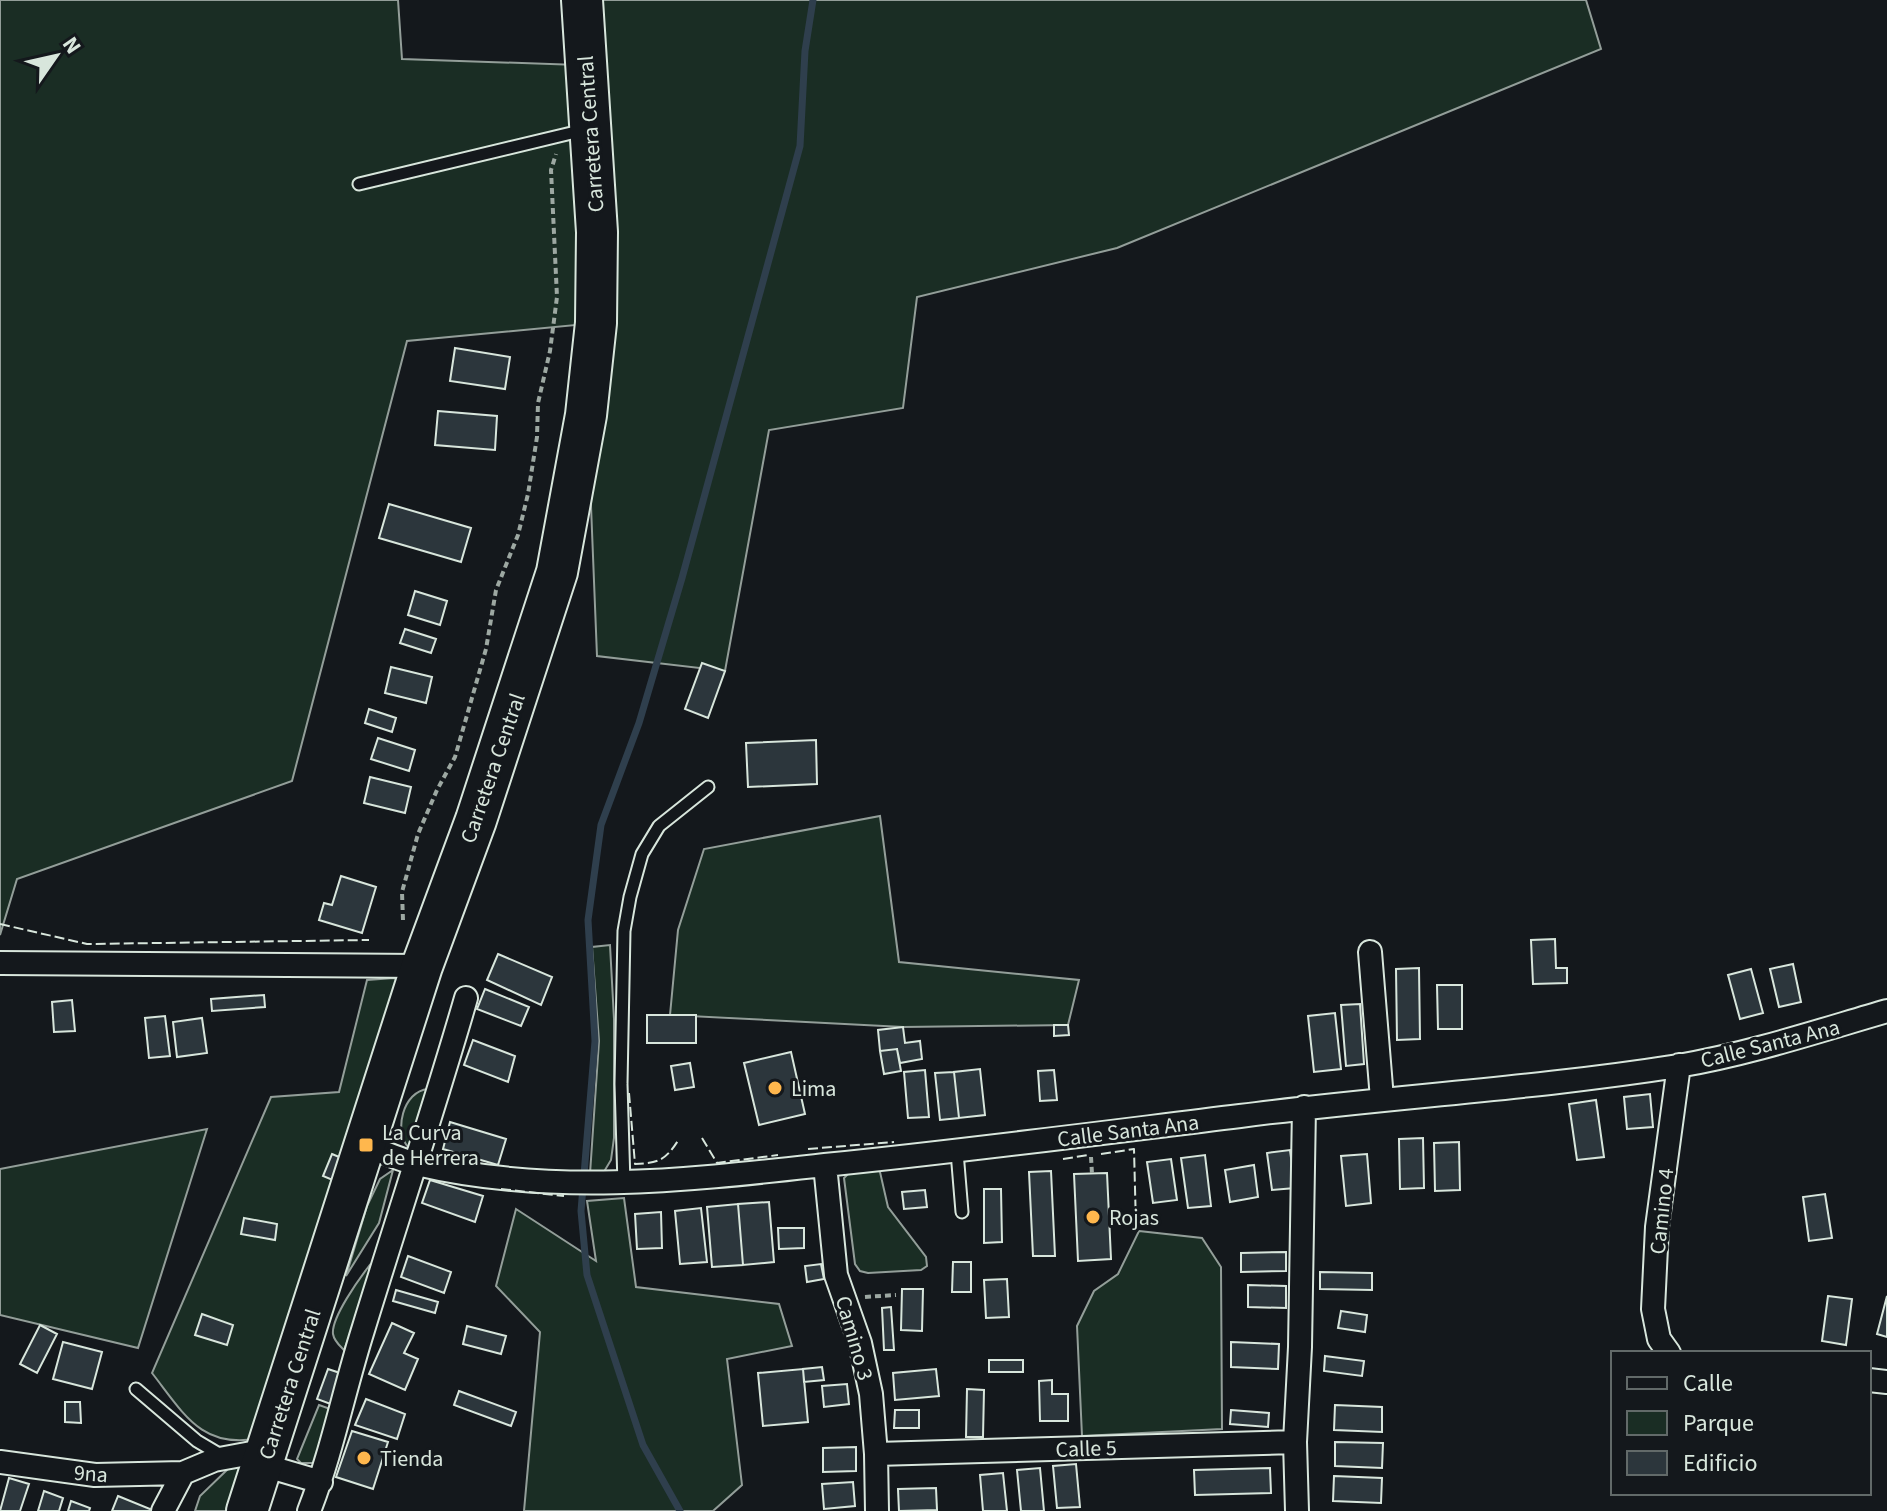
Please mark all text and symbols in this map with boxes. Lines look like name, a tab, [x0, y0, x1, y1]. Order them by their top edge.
north arrow	[16, 16, 96, 96]
text: N	[54, 30, 89, 60]
street label: Carretera Central	[570, 55, 612, 213]
street label: Carretera Central	[452, 689, 534, 848]
street label: Calle Santa Ana	[1697, 1011, 1843, 1077]
place label: Lima	[791, 1073, 836, 1105]
marker: Lima	[766, 1079, 784, 1097]
street label: Calle Santa Ana	[1055, 1106, 1201, 1156]
place label: La Curva de Herrera	[382, 1117, 479, 1174]
marker: La Curva de Herrera	[357, 1136, 375, 1154]
street label: Camino 4	[1642, 1166, 1682, 1256]
place label: Rojas	[1109, 1202, 1159, 1234]
marker: Rojas	[1084, 1208, 1102, 1226]
street label: Camino 3	[827, 1292, 881, 1384]
street label: Carretera Central	[251, 1305, 329, 1464]
legend	[1611, 1351, 1871, 1495]
text: Calle	[1683, 1366, 1733, 1401]
text: Parque	[1683, 1406, 1754, 1441]
street label: Calle 5	[1055, 1432, 1117, 1466]
place label: Tienda	[380, 1443, 443, 1475]
text: Edificio	[1683, 1446, 1757, 1481]
marker: Tienda	[355, 1449, 373, 1467]
street label: 9na	[73, 1457, 109, 1491]

